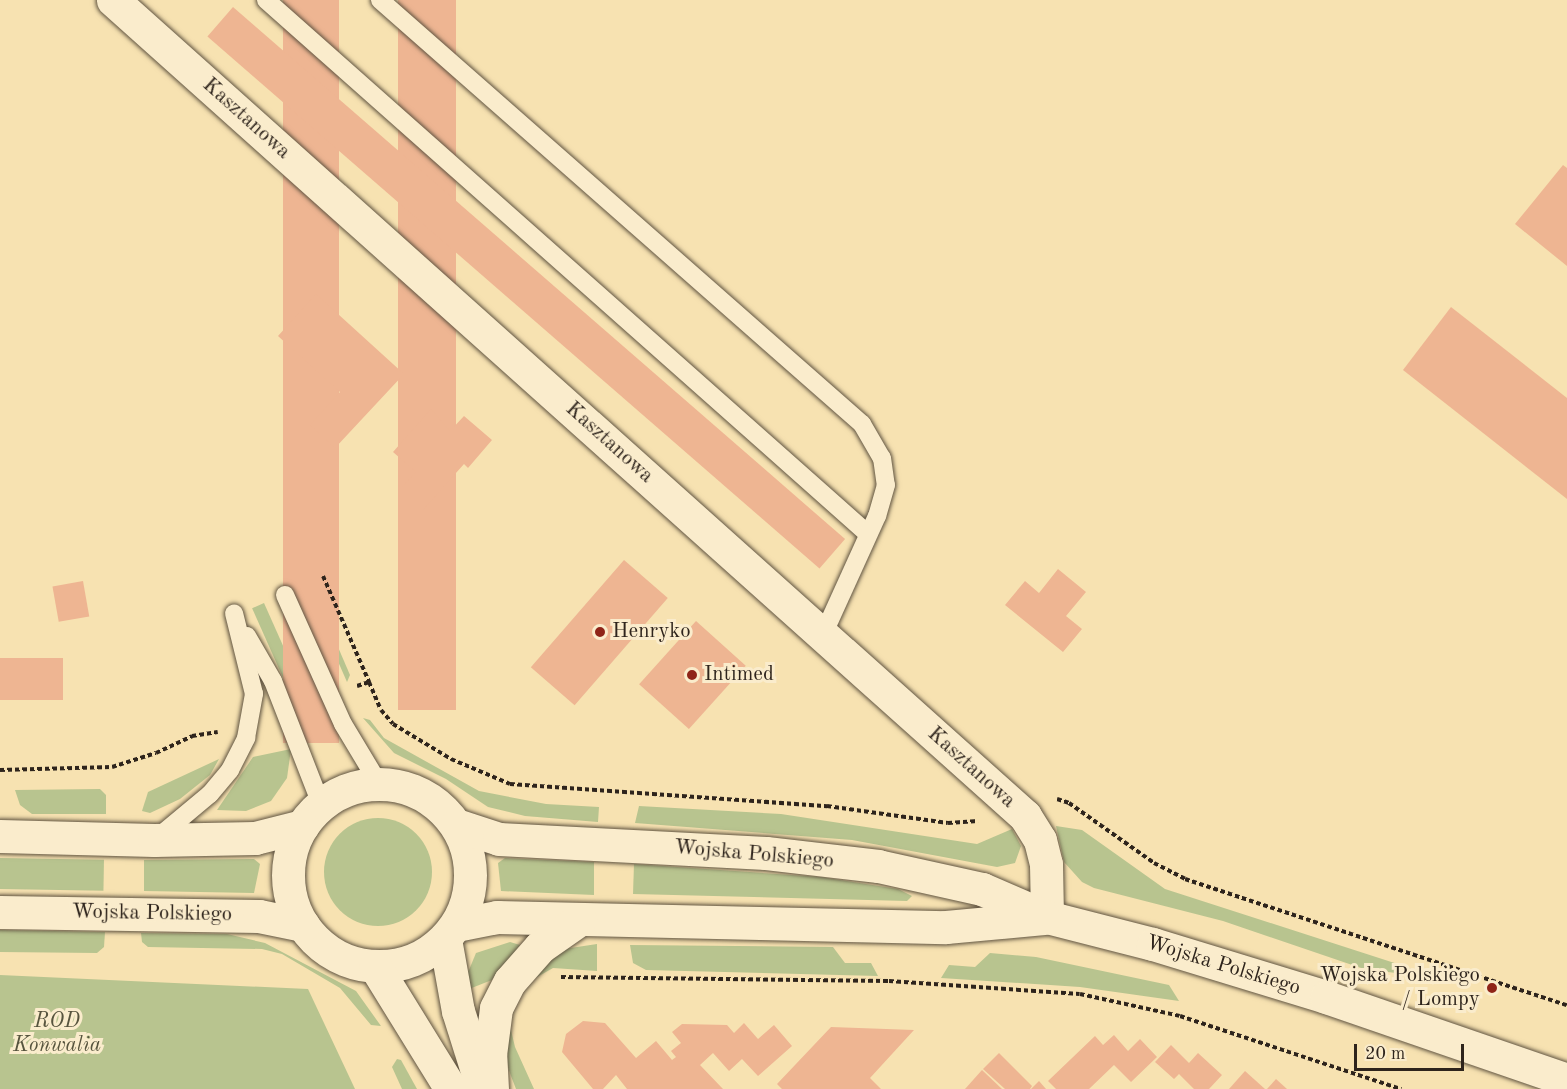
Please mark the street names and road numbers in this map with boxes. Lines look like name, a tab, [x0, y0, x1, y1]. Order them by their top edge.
street label: Kasztanowa	[197, 73, 295, 165]
street label: Kasztanowa	[560, 397, 658, 489]
street label: Kasztanowa	[922, 722, 1020, 814]
street label: Wojska Polskiego	[673, 835, 835, 875]
street label: Wojska Polskiego	[72, 900, 232, 928]
street label: Wojska Polskiego	[1143, 931, 1303, 1001]

